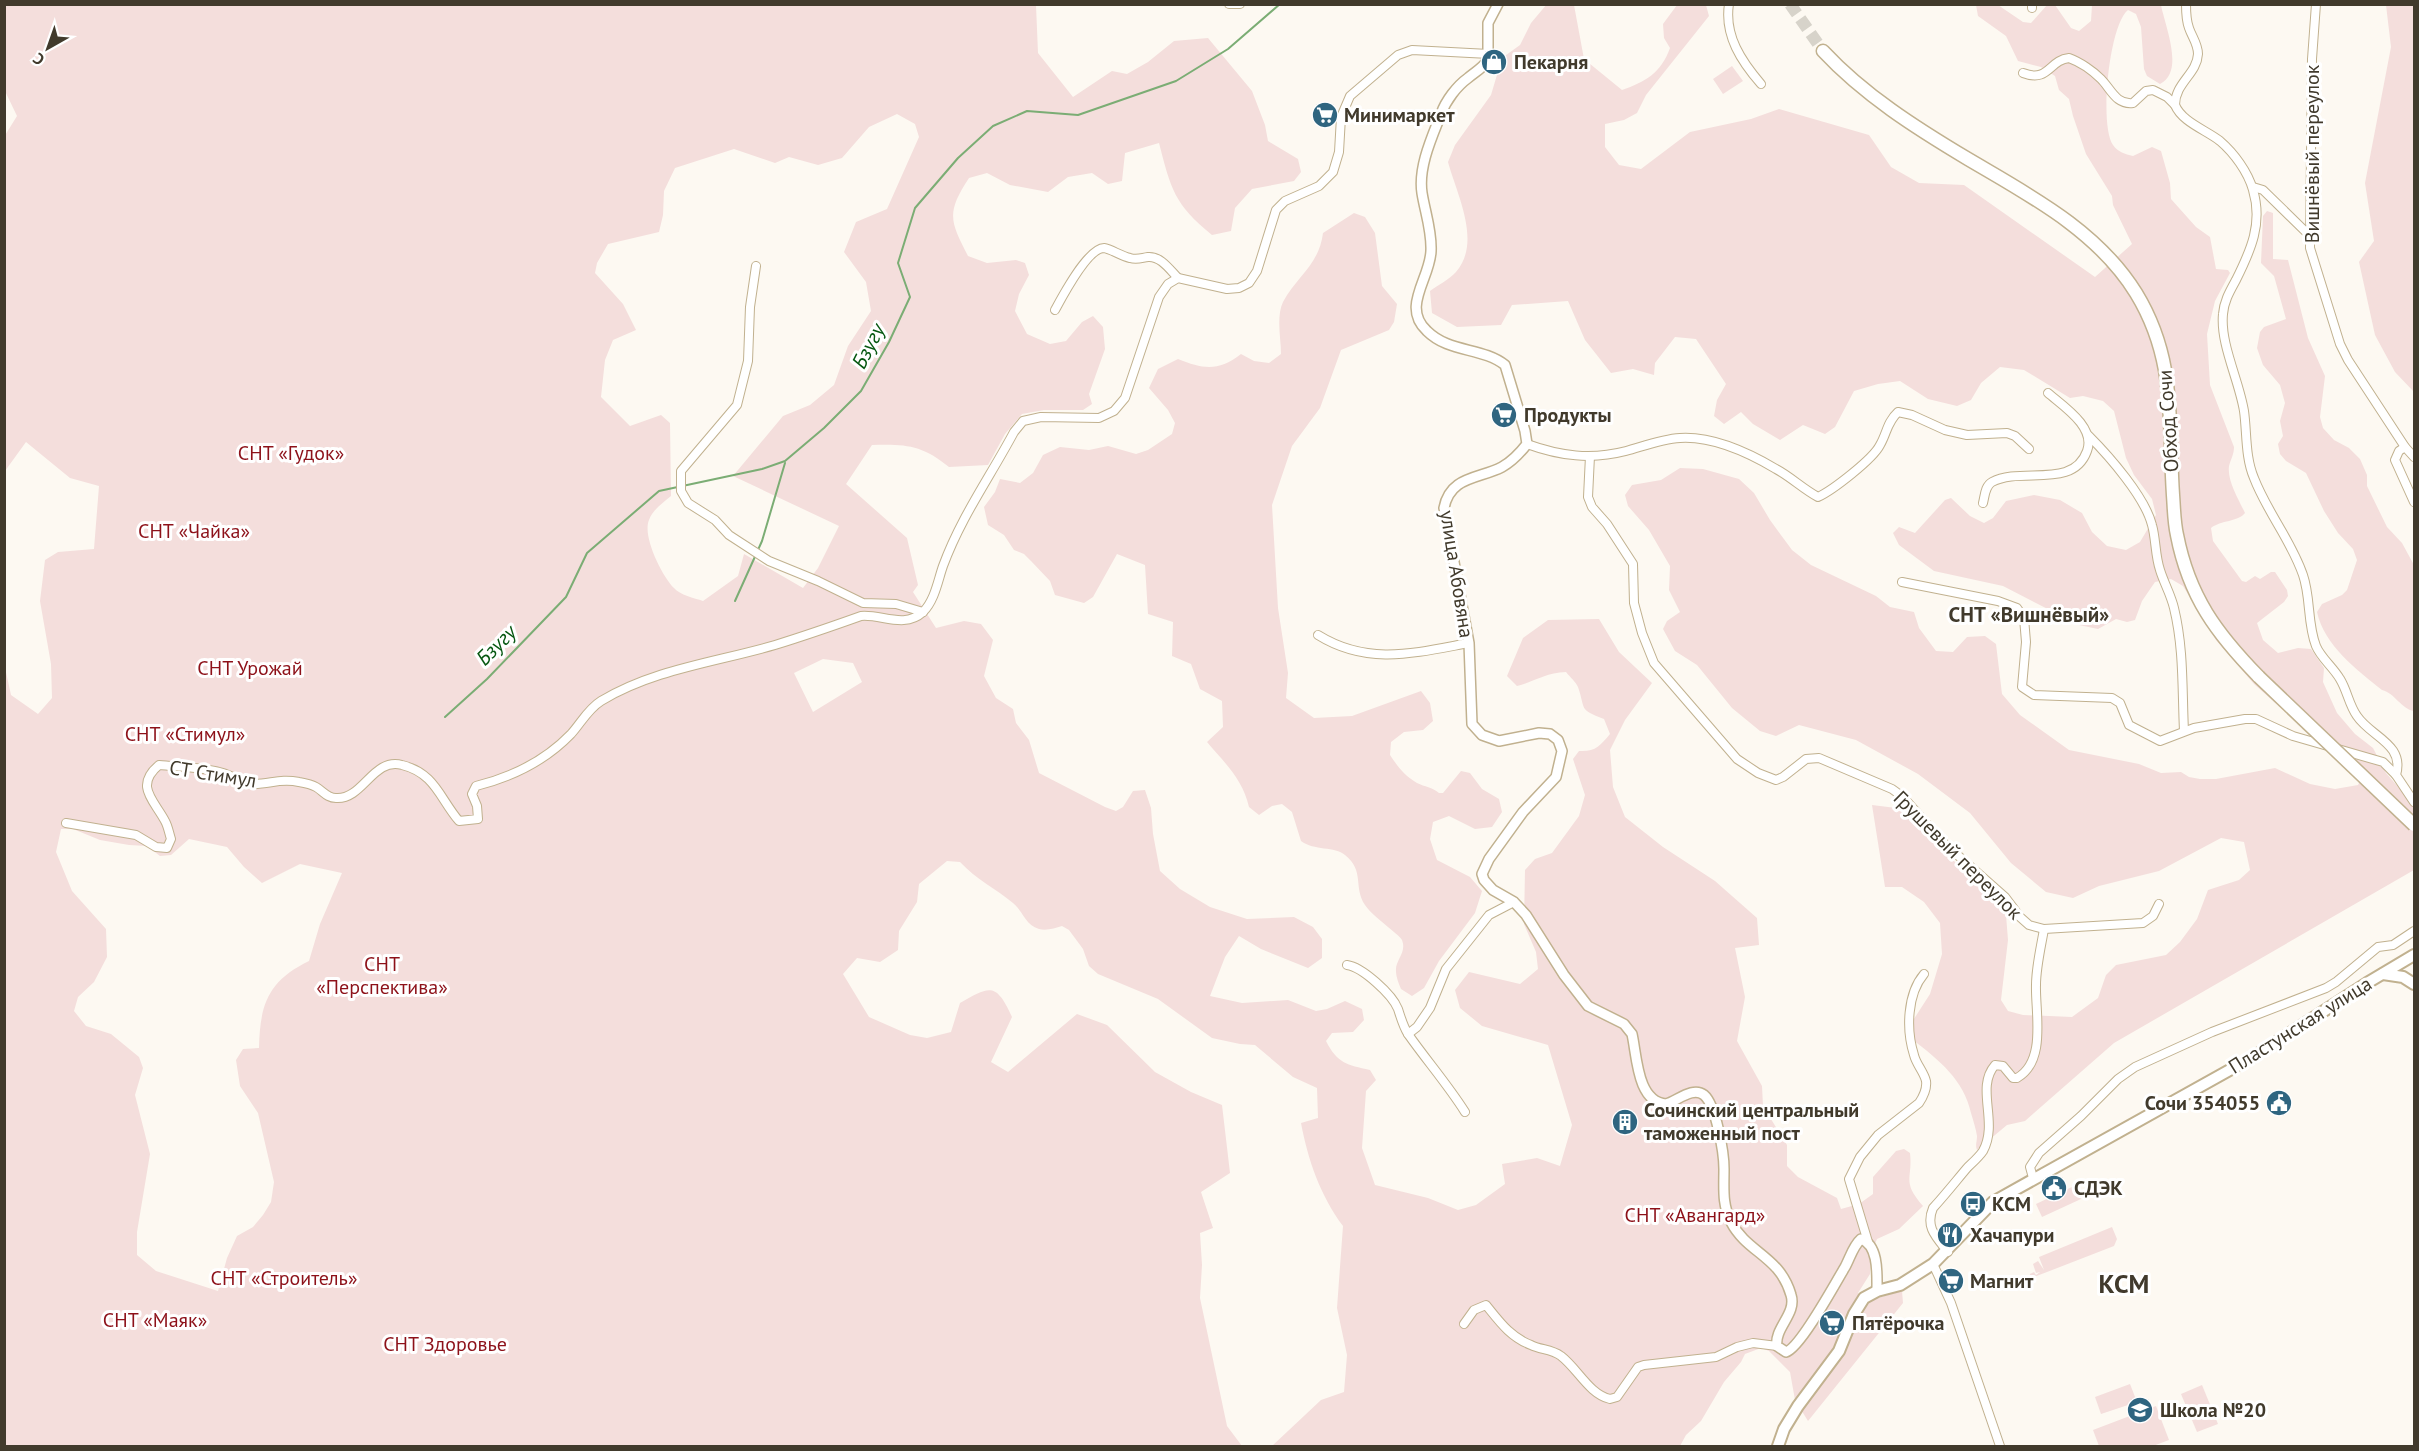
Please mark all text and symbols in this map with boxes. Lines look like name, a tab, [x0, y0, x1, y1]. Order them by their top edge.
north arrow	[18, 18, 78, 78]
shop icon: Пекарня	[1479, 47, 1509, 77]
text: С	[28, 49, 48, 70]
place label: Пекарня	[1514, 49, 1588, 75]
street label: Вишнёвый переулок	[2299, 64, 2325, 243]
supermarket icon: Минимаркет	[1310, 100, 1340, 130]
place label: Минимаркет	[1344, 102, 1455, 128]
water label: Бзугу	[845, 317, 891, 373]
street label: Обход Сочи	[2151, 369, 2185, 473]
supermarket icon: Продукты	[1489, 400, 1519, 430]
place label: Продукты	[1524, 402, 1611, 428]
park label: СНТ «Гудок»	[238, 440, 344, 466]
street label: улица Абовяна	[1434, 508, 1480, 640]
park label: СНТ «Чайка»	[138, 518, 250, 544]
district label: СНТ «Вишнёвый»	[1949, 601, 2109, 628]
water label: Бзугу	[470, 618, 523, 671]
park label: СНТ Урожай	[197, 655, 303, 681]
park label: СНТ «Стимул»	[125, 721, 245, 747]
street label: СТ Стимул	[168, 754, 258, 794]
street label: Грушевый переулок	[1888, 785, 2028, 925]
park label: СНТ «Перспектива»	[316, 951, 448, 1000]
street label: Пластунская улица	[2223, 970, 2377, 1080]
public building icon: Сочи 354055	[2264, 1088, 2294, 1118]
place label: Сочи 354055	[2145, 1090, 2260, 1116]
place label: Сочинский центральный таможенный пост	[1644, 1097, 1859, 1146]
building icon: Сочинский центральный таможенный пост	[1610, 1107, 1640, 1137]
public building icon: СДЭК	[2039, 1173, 2069, 1203]
place label: СДЭК	[2074, 1175, 2123, 1201]
bus stop icon: КСМ	[1958, 1189, 1988, 1219]
place label: КСМ	[1992, 1191, 2031, 1217]
park label: СНТ «Авангард»	[1625, 1202, 1765, 1228]
restaurant icon: Хачапури	[1935, 1220, 1965, 1250]
place label: Хачапури	[1970, 1222, 2055, 1248]
park label: СНТ «Строитель»	[211, 1265, 357, 1291]
supermarket icon: Магнит	[1936, 1266, 1966, 1296]
district label: КСМ	[2099, 1267, 2149, 1300]
place label: Магнит	[1970, 1268, 2034, 1294]
park label: СНТ «Маяк»	[103, 1307, 207, 1333]
supermarket icon: Пятёрочка	[1817, 1308, 1847, 1338]
place label: Пятёрочка	[1852, 1310, 1945, 1336]
park label: СНТ Здоровье	[383, 1331, 507, 1357]
school or university icon: Школа №20	[2125, 1395, 2155, 1425]
place label: Школа №20	[2160, 1397, 2266, 1423]

